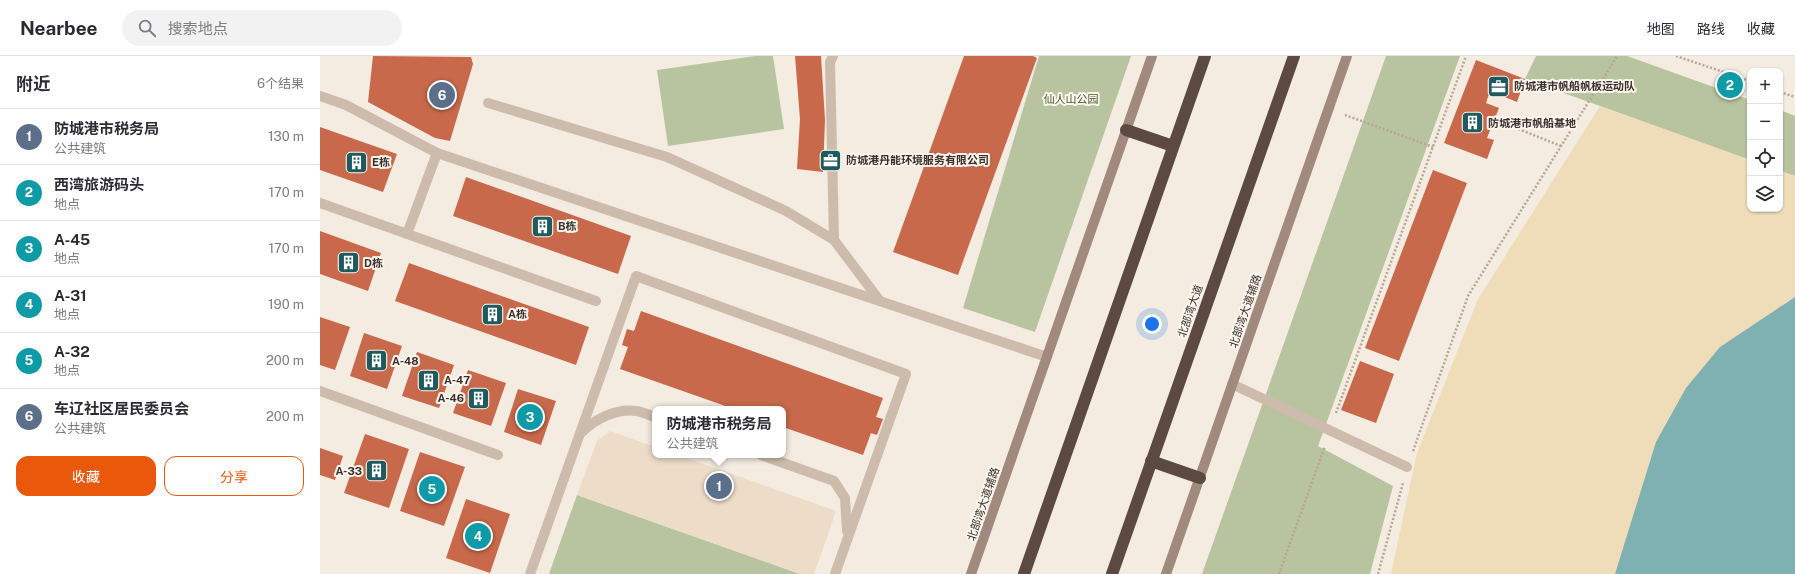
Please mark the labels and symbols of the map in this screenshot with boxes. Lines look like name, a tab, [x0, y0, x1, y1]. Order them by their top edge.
pin: 2	[1717, 70, 1743, 100]
office icon: 防城港市帆船帆板运动队	[1486, 73, 1512, 99]
pin: 6	[429, 80, 455, 110]
place label: 防城港市帆船帆板运动队	[1514, 80, 1635, 92]
park label: 仙人山公园	[1044, 93, 1099, 105]
building icon: 防城港市帆船基地	[1460, 110, 1486, 136]
place label: 防城港市帆船基地	[1488, 117, 1576, 129]
office icon: 防城港丹能环境服务有限公司	[818, 147, 844, 173]
building icon: E栋	[344, 149, 370, 175]
place label: 防城港丹能环境服务有限公司	[846, 154, 989, 166]
place label: E栋	[372, 156, 390, 168]
building icon: B栋	[529, 213, 555, 239]
place label: B栋	[558, 220, 577, 232]
building icon: D栋	[336, 250, 362, 276]
place label: D栋	[364, 257, 383, 269]
street label: 北部湾大道辅路	[1227, 273, 1263, 349]
street label: 北部湾大道	[1175, 283, 1205, 339]
building icon: A栋	[479, 301, 505, 327]
place label: A栋	[508, 308, 527, 320]
your location	[1142, 314, 1162, 334]
building icon: A-48	[363, 348, 389, 374]
place label: A-48	[392, 355, 419, 367]
building icon: A-47	[415, 367, 441, 393]
place label: A-47	[444, 374, 470, 386]
building icon: A-46	[466, 385, 492, 411]
place label: A-46	[438, 392, 464, 404]
pin: 3	[517, 402, 543, 432]
building icon: A-33	[364, 458, 390, 484]
place label: A-33	[335, 465, 362, 477]
street label: 北部湾大道辅路	[965, 466, 1001, 542]
pin: 1	[706, 471, 732, 501]
pin: 5	[419, 474, 445, 504]
pin: 4	[465, 521, 491, 551]

